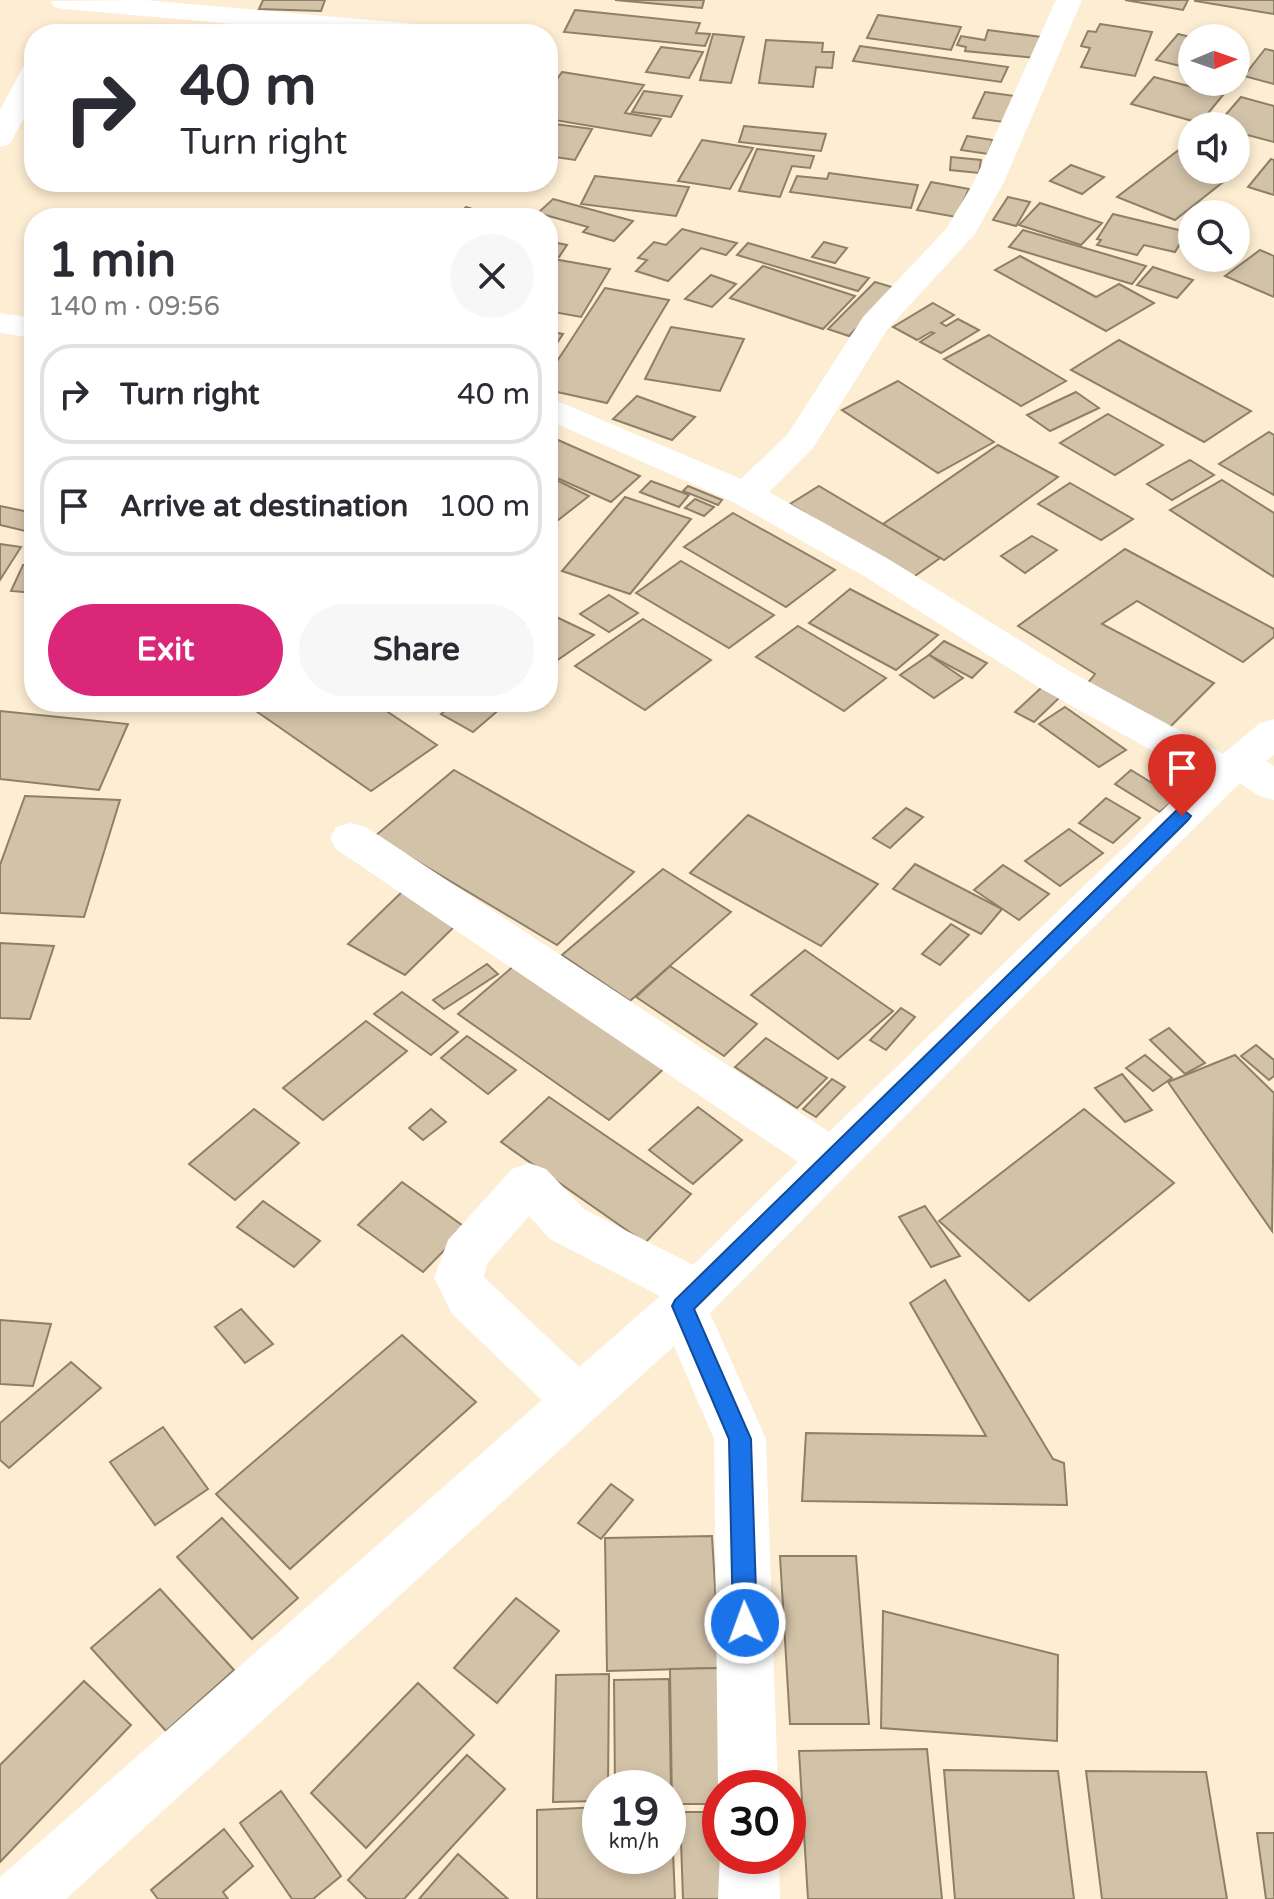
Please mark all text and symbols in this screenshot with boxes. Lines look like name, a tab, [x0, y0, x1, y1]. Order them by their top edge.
north arrow	[1178, 24, 1250, 96]
map controls	[1178, 24, 1250, 272]
text: 40 m	[180, 53, 316, 120]
icon: right	[48, 56, 152, 160]
button: sound	[1178, 112, 1250, 184]
text: Turn right	[180, 121, 347, 164]
button: search	[1178, 200, 1250, 272]
text: 1 min	[48, 232, 176, 290]
button: close	[450, 234, 534, 318]
text: 140 m · 09:56	[48, 291, 220, 322]
icon: right	[52, 372, 96, 416]
text: Turn right	[120, 376, 260, 413]
text: 40 m	[457, 376, 530, 413]
icon: arrive	[52, 484, 96, 528]
text: Arrive at destination	[120, 488, 408, 525]
text: 100 m	[438, 488, 530, 525]
button: Exit	[48, 604, 283, 696]
button: Share	[299, 604, 534, 696]
pin	[1148, 734, 1216, 816]
icon: arrive	[1160, 746, 1204, 790]
position arrow	[703, 1581, 787, 1665]
speed limit sign: 30	[702, 1770, 806, 1874]
text: 19	[609, 1788, 659, 1836]
text: km/h	[609, 1830, 659, 1854]

